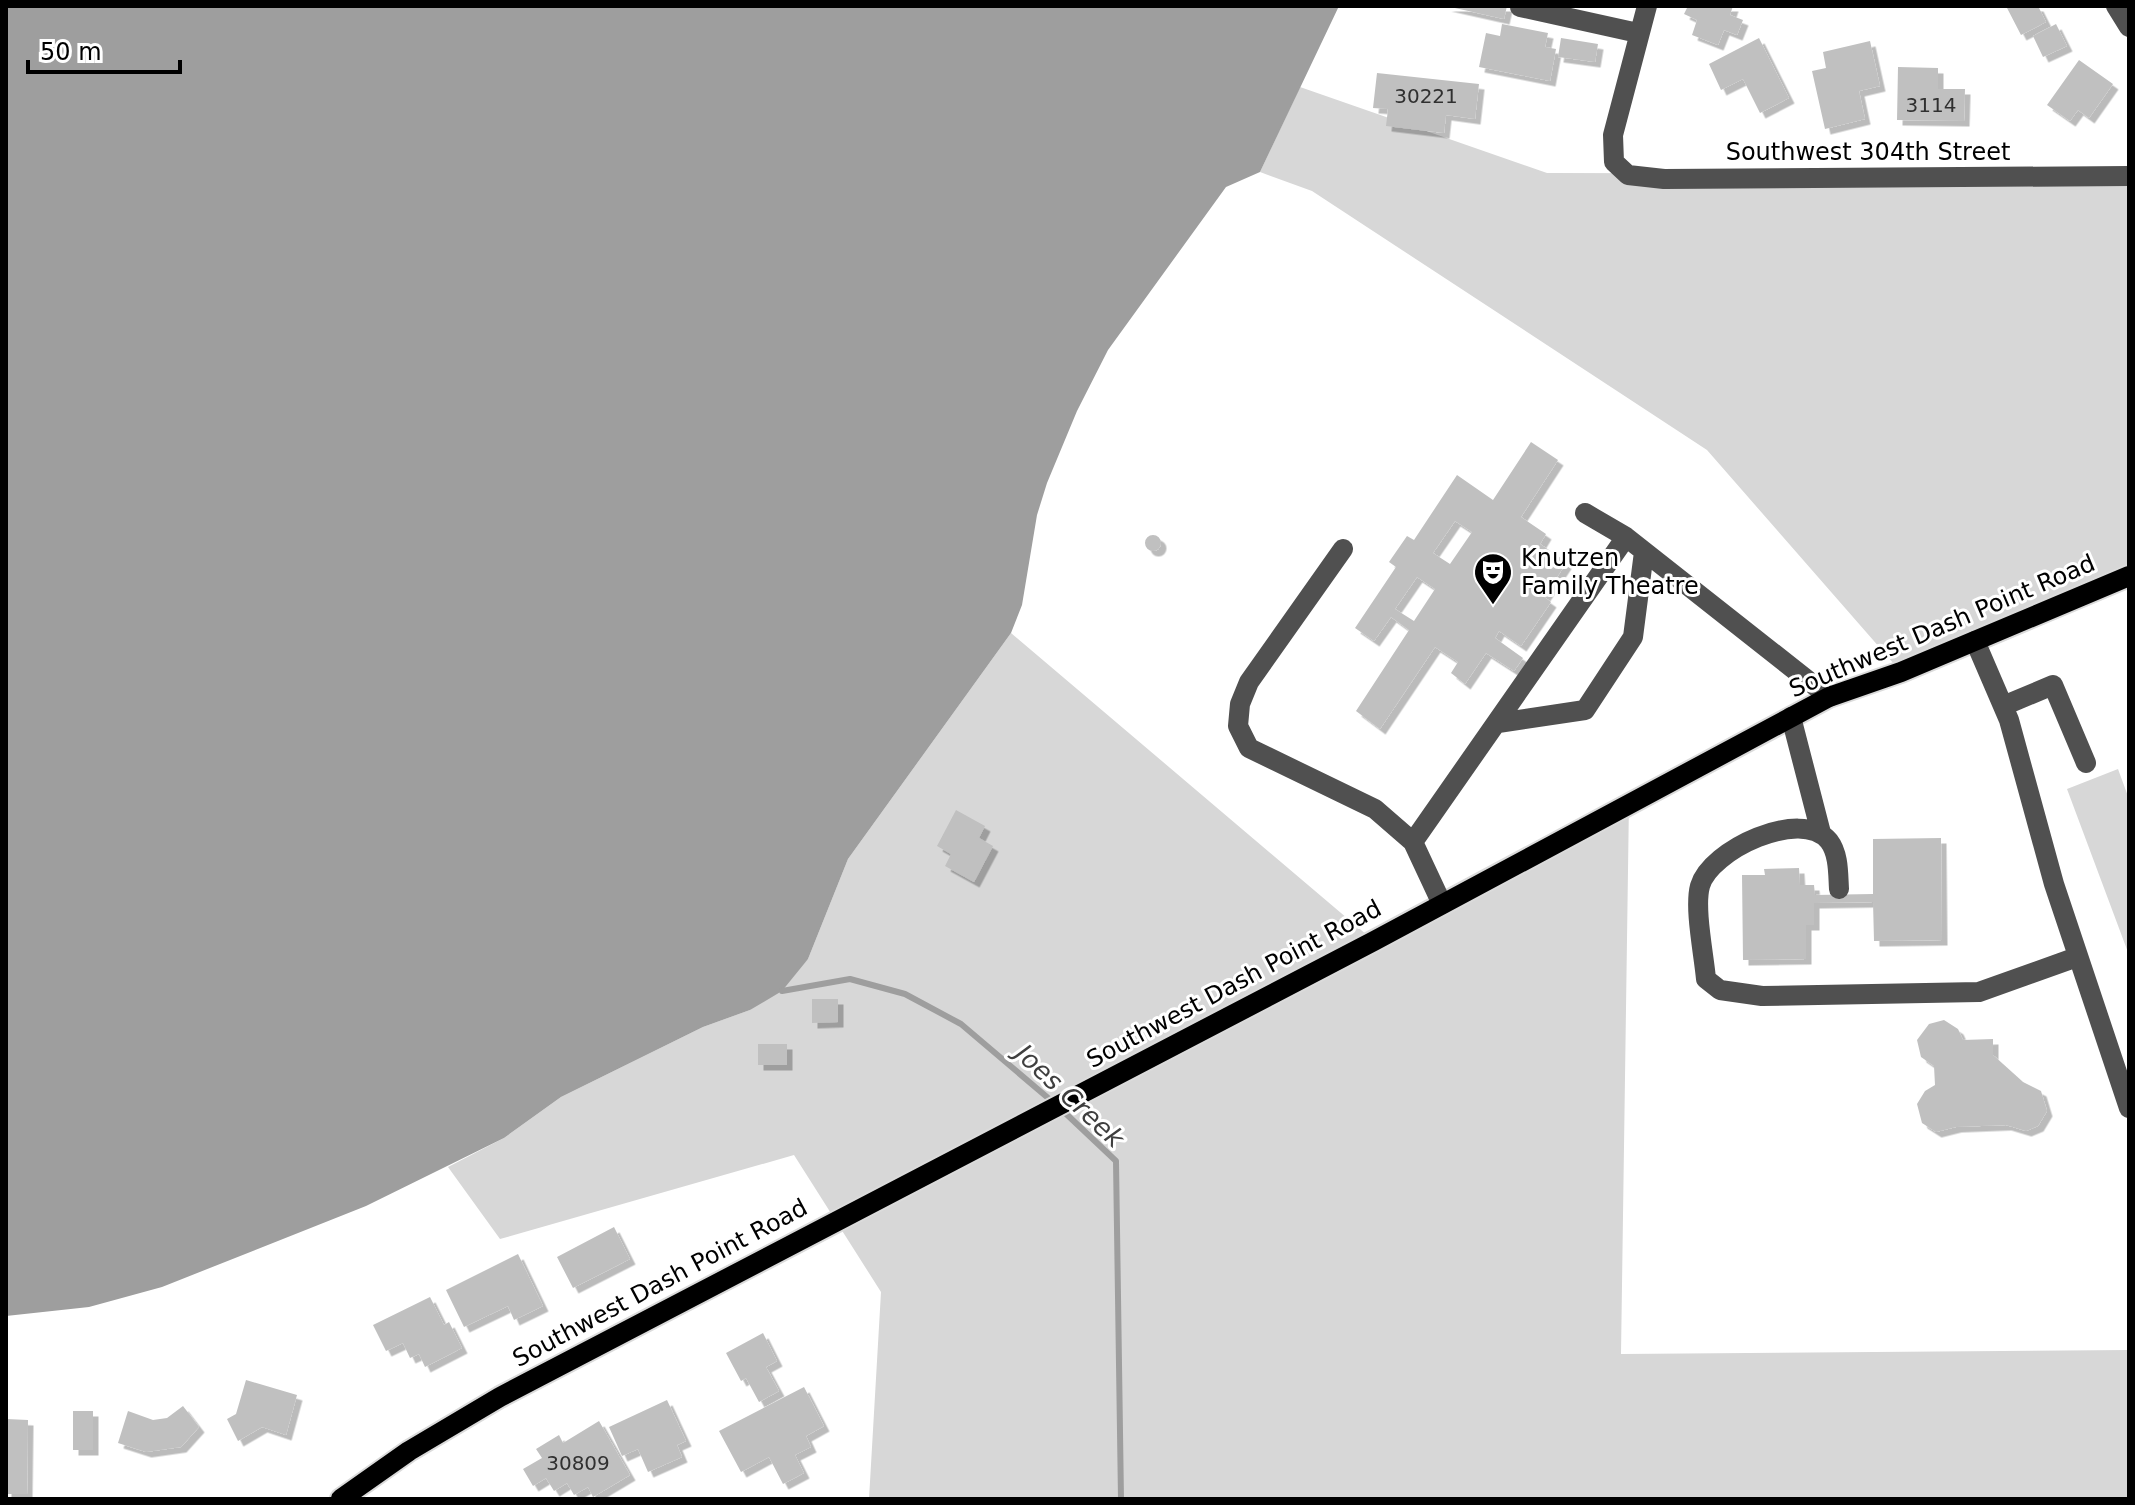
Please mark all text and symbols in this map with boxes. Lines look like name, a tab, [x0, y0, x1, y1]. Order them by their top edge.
scale bar	[28, 24, 180, 74]
text: 50 m	[40, 38, 102, 66]
house number: 30221	[1394, 84, 1458, 108]
house number: 3114	[1906, 93, 1956, 117]
street label: Southwest 304th Street	[1726, 138, 2010, 166]
place label: Knutzen Family Theatre	[1521, 544, 1699, 600]
street label: Southwest Dash Point Road	[1785, 549, 2099, 703]
theatre icon: Knutzen Family Theatre	[1472, 551, 1514, 606]
street label: Southwest Dash Point Road	[1082, 894, 1386, 1074]
water label: Joes Creek	[1006, 1035, 1131, 1154]
street label: Southwest Dash Point Road	[508, 1193, 812, 1373]
house number: 30809	[546, 1451, 610, 1475]

